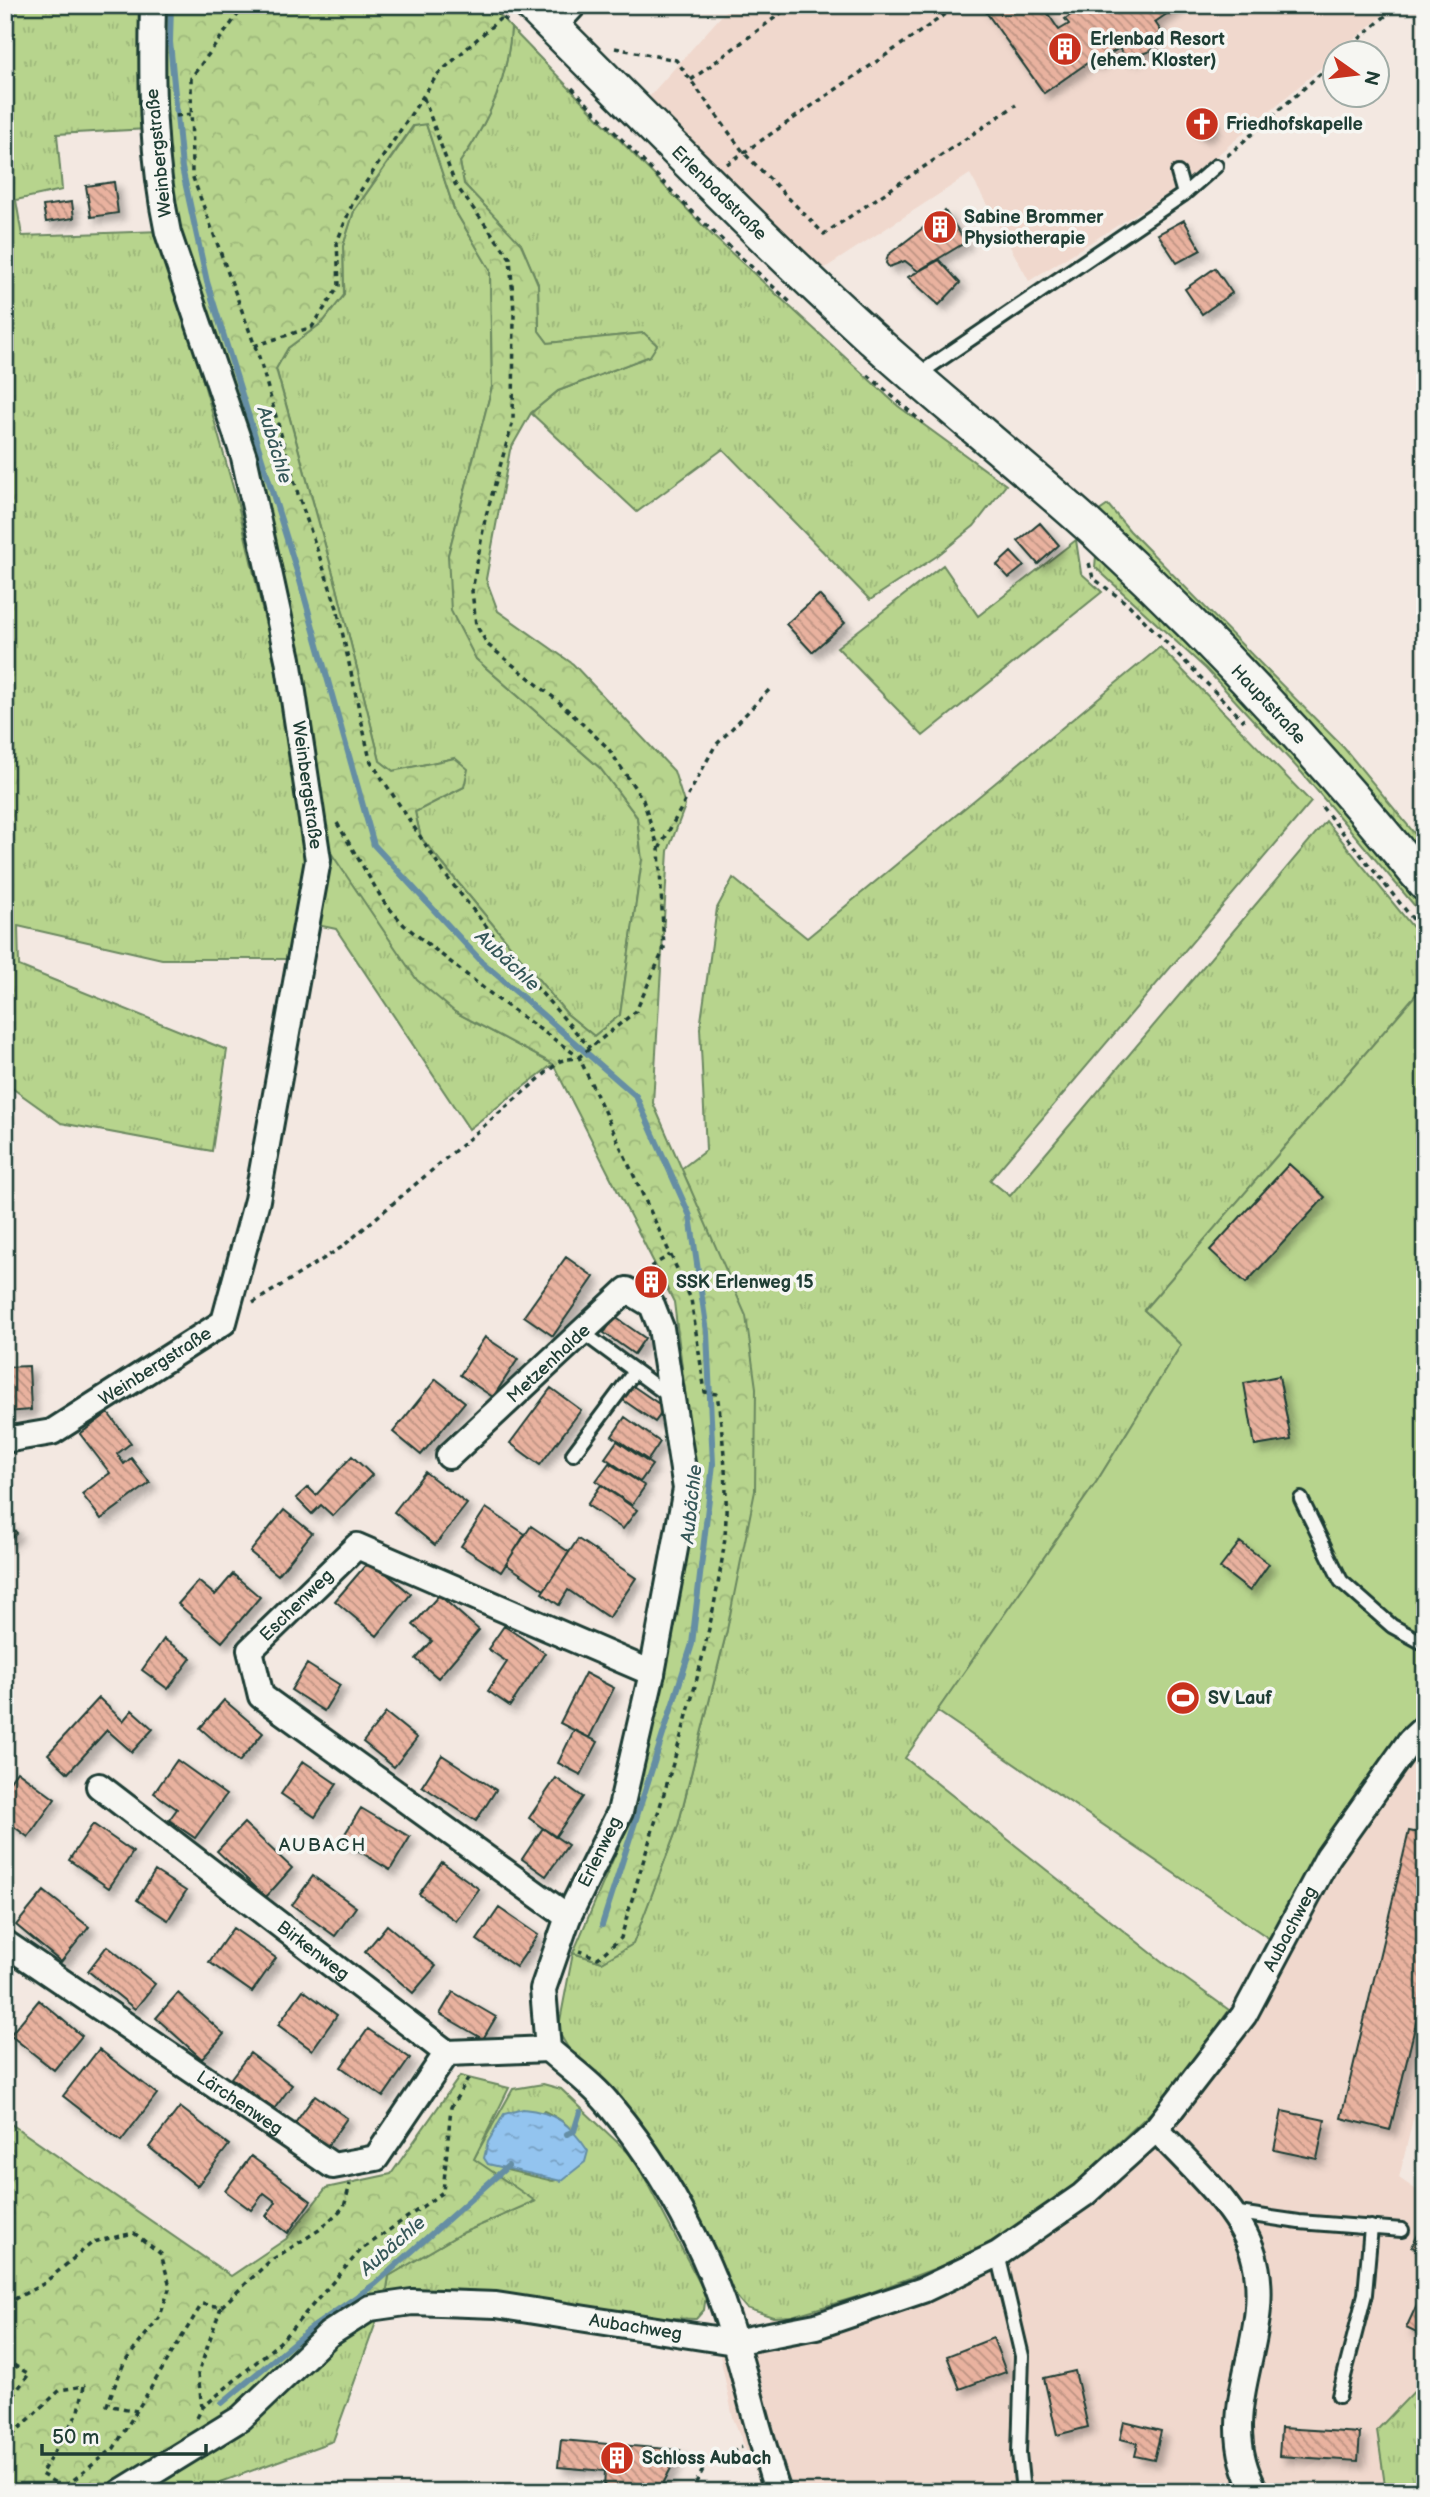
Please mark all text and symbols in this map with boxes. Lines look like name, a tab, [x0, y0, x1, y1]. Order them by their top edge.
place label: Erlenbad Resort (ehem. Kloster)	[1090, 29, 1225, 71]
building icon: Erlenbad Resort (ehem. Kloster)	[1046, 30, 1084, 68]
north arrow	[1322, 38, 1392, 108]
text: N	[1358, 68, 1384, 87]
street label: Weinbergstraße	[142, 87, 176, 218]
church icon: Friedhofskapelle	[1183, 105, 1221, 143]
place label: Friedhofskapelle	[1226, 114, 1363, 135]
street label: Erlenbadstraße	[667, 141, 772, 245]
place label: Sabine Brommer Physiotherapie	[964, 207, 1104, 249]
building icon: Sabine Brommer Physiotherapie	[921, 208, 959, 246]
water label: Aubächle	[251, 403, 297, 486]
street label: Hauptstraße	[1227, 660, 1311, 748]
street label: Weinbergstraße	[288, 719, 326, 851]
water label: Aubächle	[469, 925, 544, 996]
building icon: SSK Erlenweg 15	[632, 1263, 670, 1301]
place label: SSK Erlenweg 15	[676, 1272, 814, 1293]
street label: Metzenhalde	[503, 1319, 595, 1407]
street label: Weinbergstraße	[95, 1322, 216, 1410]
water label: Aubächle	[676, 1463, 708, 1546]
street label: Eschenweg	[255, 1565, 337, 1645]
sports icon: SV Lauf	[1164, 1679, 1202, 1717]
place label: SV Lauf	[1208, 1688, 1272, 1709]
street label: Erlenweg	[574, 1813, 626, 1891]
district label: AUBACH	[279, 1834, 367, 1857]
street label: Aubachweg	[1259, 1882, 1321, 1975]
street label: Birkenweg	[273, 1916, 353, 1985]
street label: Lärchenweg	[193, 2066, 287, 2139]
water label: Aubächle	[355, 2211, 430, 2281]
street label: Aubachweg	[588, 2309, 684, 2344]
scale bar	[42, 2413, 206, 2457]
text: 50 m	[52, 2425, 99, 2450]
building icon: Schloss Aubach	[598, 2439, 636, 2477]
place label: Schloss Aubach	[642, 2448, 771, 2469]

